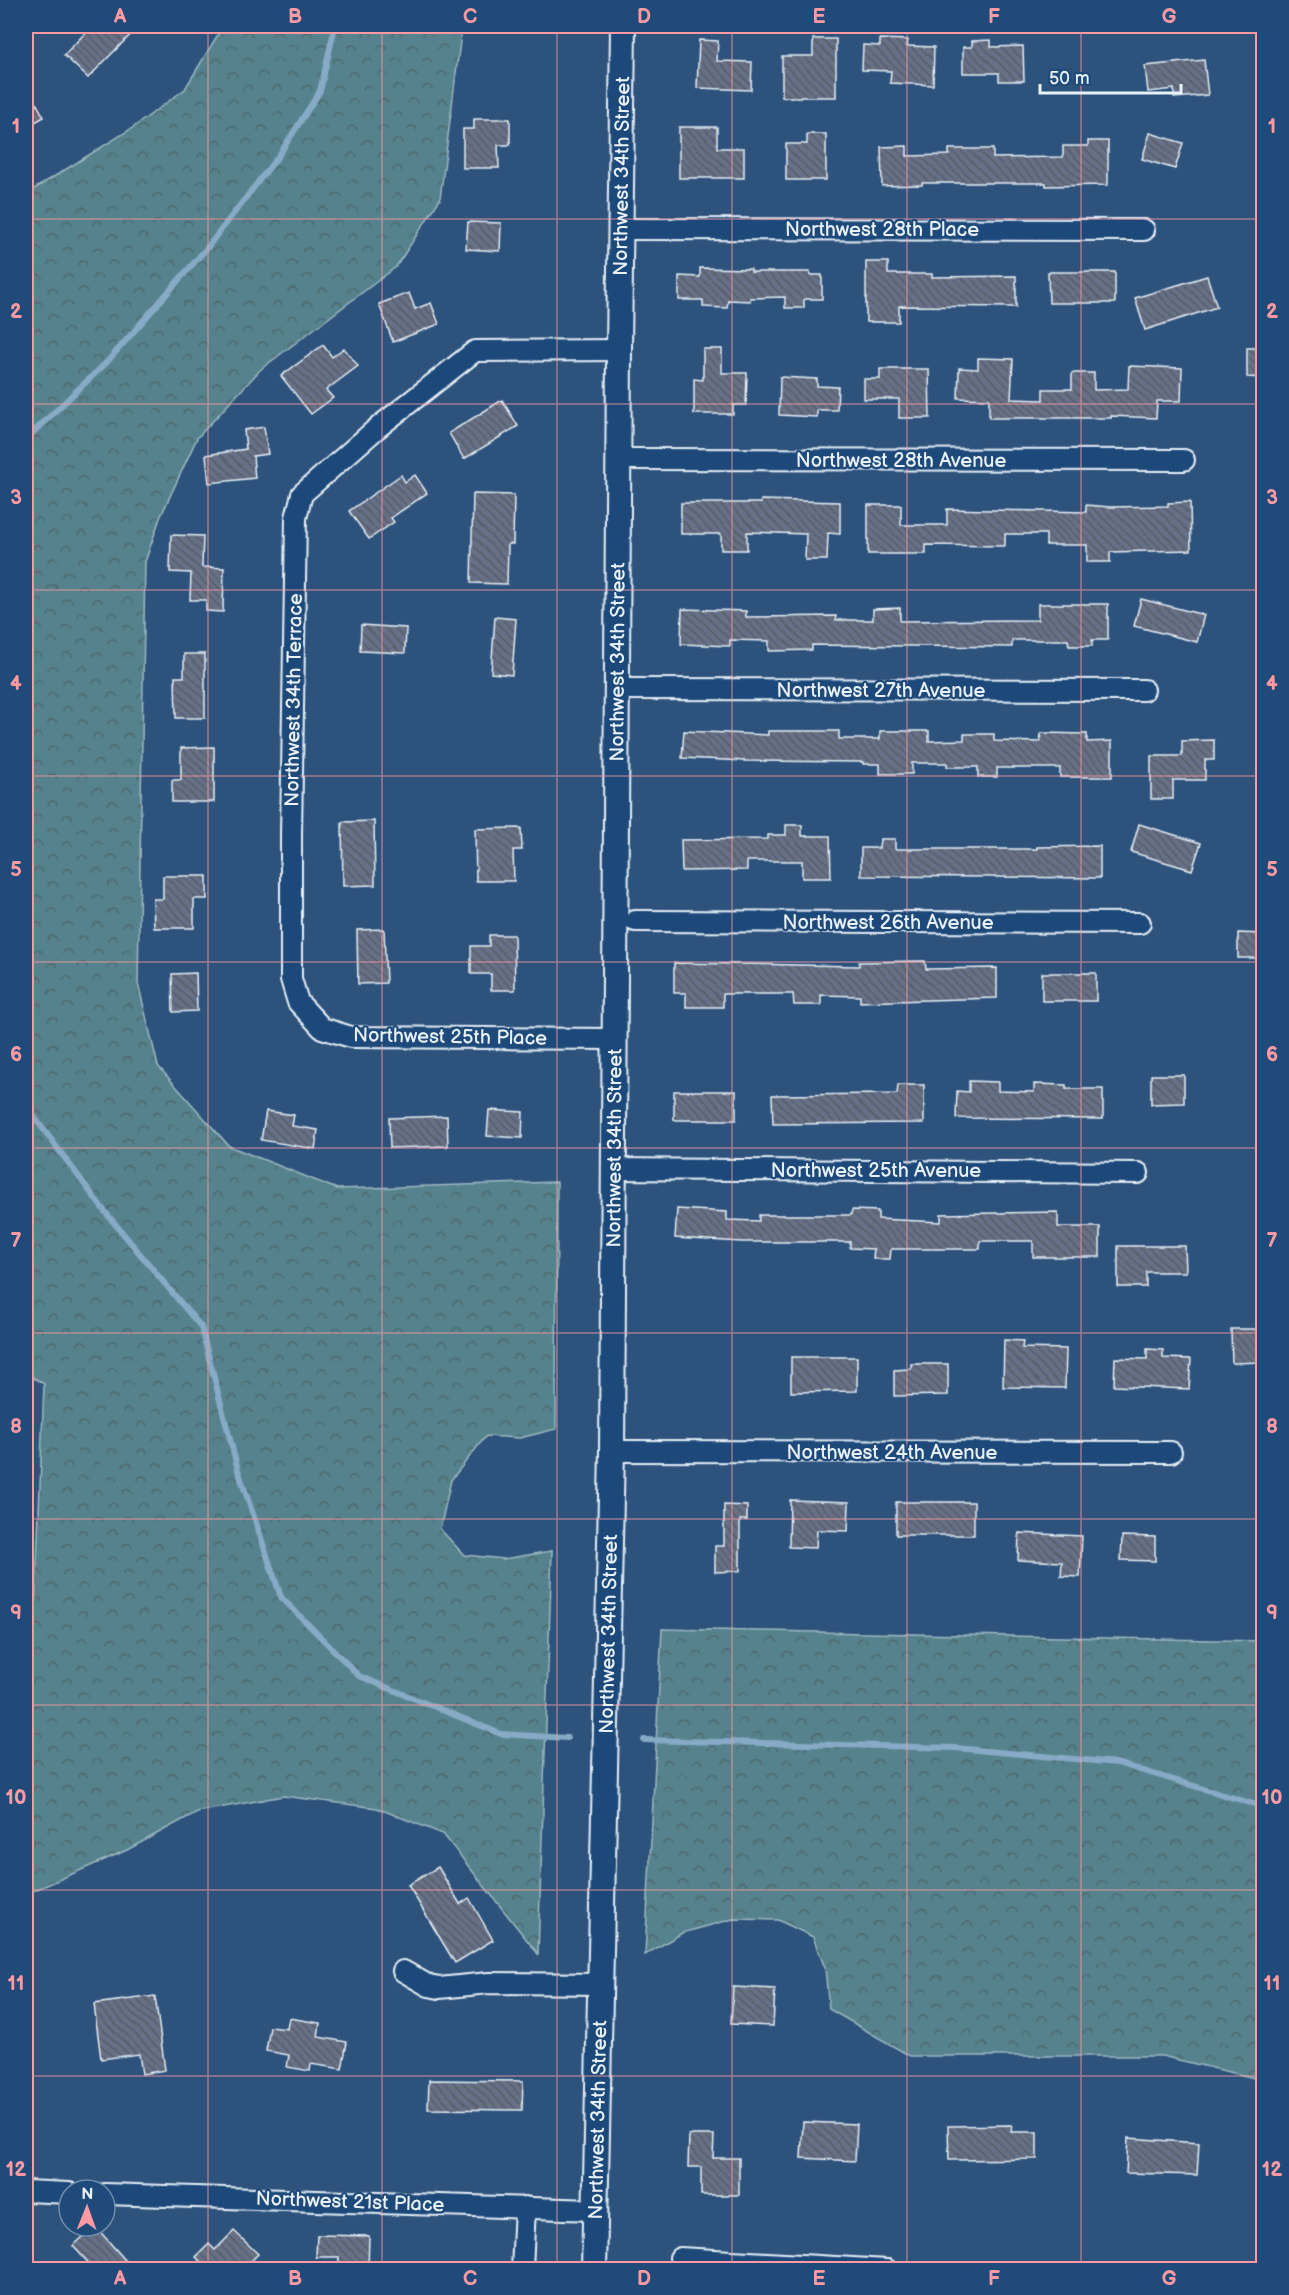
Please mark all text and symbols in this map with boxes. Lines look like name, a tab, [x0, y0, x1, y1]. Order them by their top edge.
text: A	[113, 5, 127, 29]
text: B	[288, 5, 302, 29]
text: C	[463, 5, 477, 29]
text: D	[637, 5, 651, 29]
text: E	[813, 5, 826, 29]
text: F	[988, 5, 1000, 29]
text: G	[1162, 5, 1177, 29]
scale bar	[1040, 57, 1181, 95]
text: 50 m	[1049, 68, 1090, 89]
street label: Northwest 34th Street	[609, 76, 635, 276]
text: 1	[12, 115, 20, 139]
text: 1	[1268, 115, 1276, 139]
street label: Northwest 28th Place	[785, 218, 979, 242]
text: 2	[10, 300, 22, 324]
text: 2	[1266, 300, 1278, 324]
street label: Northwest 28th Avenue	[796, 449, 1006, 473]
text: 3	[10, 486, 22, 510]
text: 3	[1266, 486, 1278, 510]
street label: Northwest 34th Street	[605, 563, 631, 762]
street label: Northwest 34th Terrace	[280, 593, 308, 807]
text: 4	[10, 672, 22, 696]
text: 4	[1266, 672, 1278, 696]
street label: Northwest 27th Avenue	[777, 679, 986, 703]
text: 5	[10, 858, 22, 882]
text: 5	[1266, 858, 1278, 882]
street label: Northwest 26th Avenue	[782, 911, 994, 935]
street label: Northwest 25th Place	[353, 1023, 547, 1051]
text: 6	[10, 1043, 22, 1067]
text: 6	[1266, 1043, 1278, 1067]
street label: Northwest 34th Street	[602, 1049, 628, 1248]
street label: Northwest 25th Avenue	[771, 1159, 981, 1183]
text: 7	[10, 1229, 22, 1253]
text: 7	[1266, 1229, 1278, 1253]
text: 8	[10, 1415, 22, 1439]
text: 8	[1266, 1415, 1278, 1439]
street label: Northwest 24th Avenue	[787, 1441, 998, 1465]
street label: Northwest 34th Street	[595, 1534, 623, 1734]
text: 9	[10, 1601, 22, 1625]
text: 9	[1266, 1601, 1278, 1625]
text: 10	[6, 1786, 26, 1810]
text: 10	[1262, 1786, 1282, 1810]
text: 11	[8, 1972, 24, 1996]
text: 11	[1264, 1972, 1280, 1996]
street label: Northwest 34th Street	[584, 2020, 612, 2220]
text: 12	[6, 2158, 26, 2182]
text: 12	[1262, 2158, 1282, 2182]
north arrow	[57, 2178, 117, 2238]
text: N	[81, 2185, 93, 2204]
street label: Northwest 21st Place	[255, 2187, 445, 2217]
text: A	[113, 2267, 127, 2291]
text: B	[288, 2267, 302, 2291]
text: C	[463, 2267, 477, 2291]
text: D	[637, 2267, 651, 2291]
text: E	[813, 2267, 826, 2291]
text: F	[988, 2267, 1000, 2291]
text: G	[1162, 2267, 1177, 2291]

